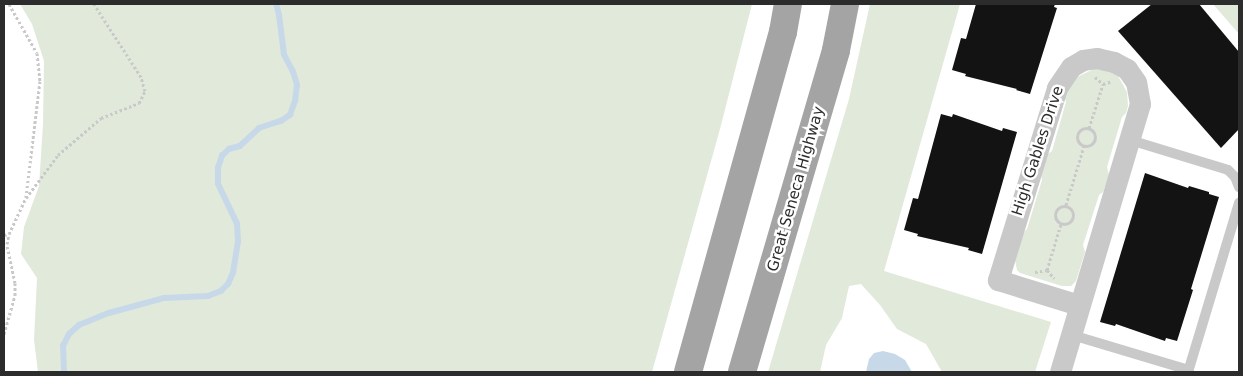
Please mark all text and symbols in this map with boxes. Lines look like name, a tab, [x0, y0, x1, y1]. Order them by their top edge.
street label: High Gables Drive	[1008, 84, 1068, 218]
street label: Great Seneca Highway	[764, 104, 828, 274]

